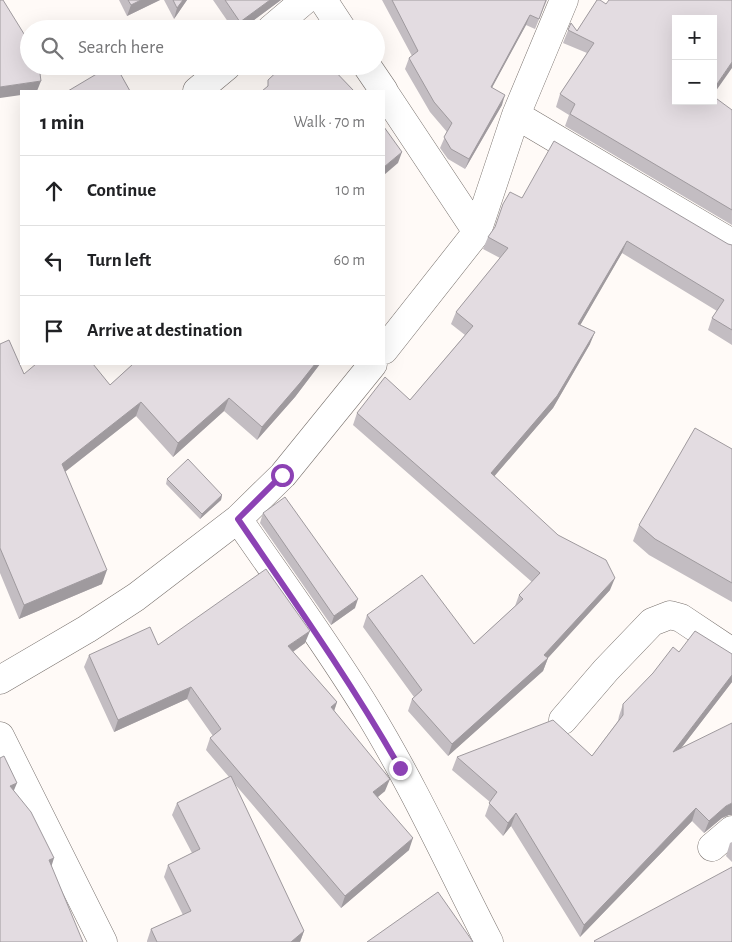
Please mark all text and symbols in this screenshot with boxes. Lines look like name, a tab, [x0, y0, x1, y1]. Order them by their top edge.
map controls	[672, 15, 717, 105]
button: +	[672, 15, 717, 60]
search box	[20, 20, 385, 75]
icon: search	[38, 34, 66, 62]
text: Search here	[78, 38, 164, 57]
button: −	[672, 60, 717, 105]
text: 1 min	[40, 112, 84, 133]
text: Walk · 70 m	[293, 114, 365, 130]
icon: ahead	[40, 177, 68, 205]
text: Continue	[87, 181, 156, 200]
text: 10 m	[336, 182, 365, 198]
icon: left	[40, 247, 68, 275]
text: Turn left	[87, 251, 151, 270]
text: 60 m	[334, 252, 365, 268]
icon: arrive	[40, 317, 68, 345]
text: Arrive at destination	[87, 321, 243, 340]
route start	[271, 464, 294, 487]
route end	[389, 757, 412, 780]

